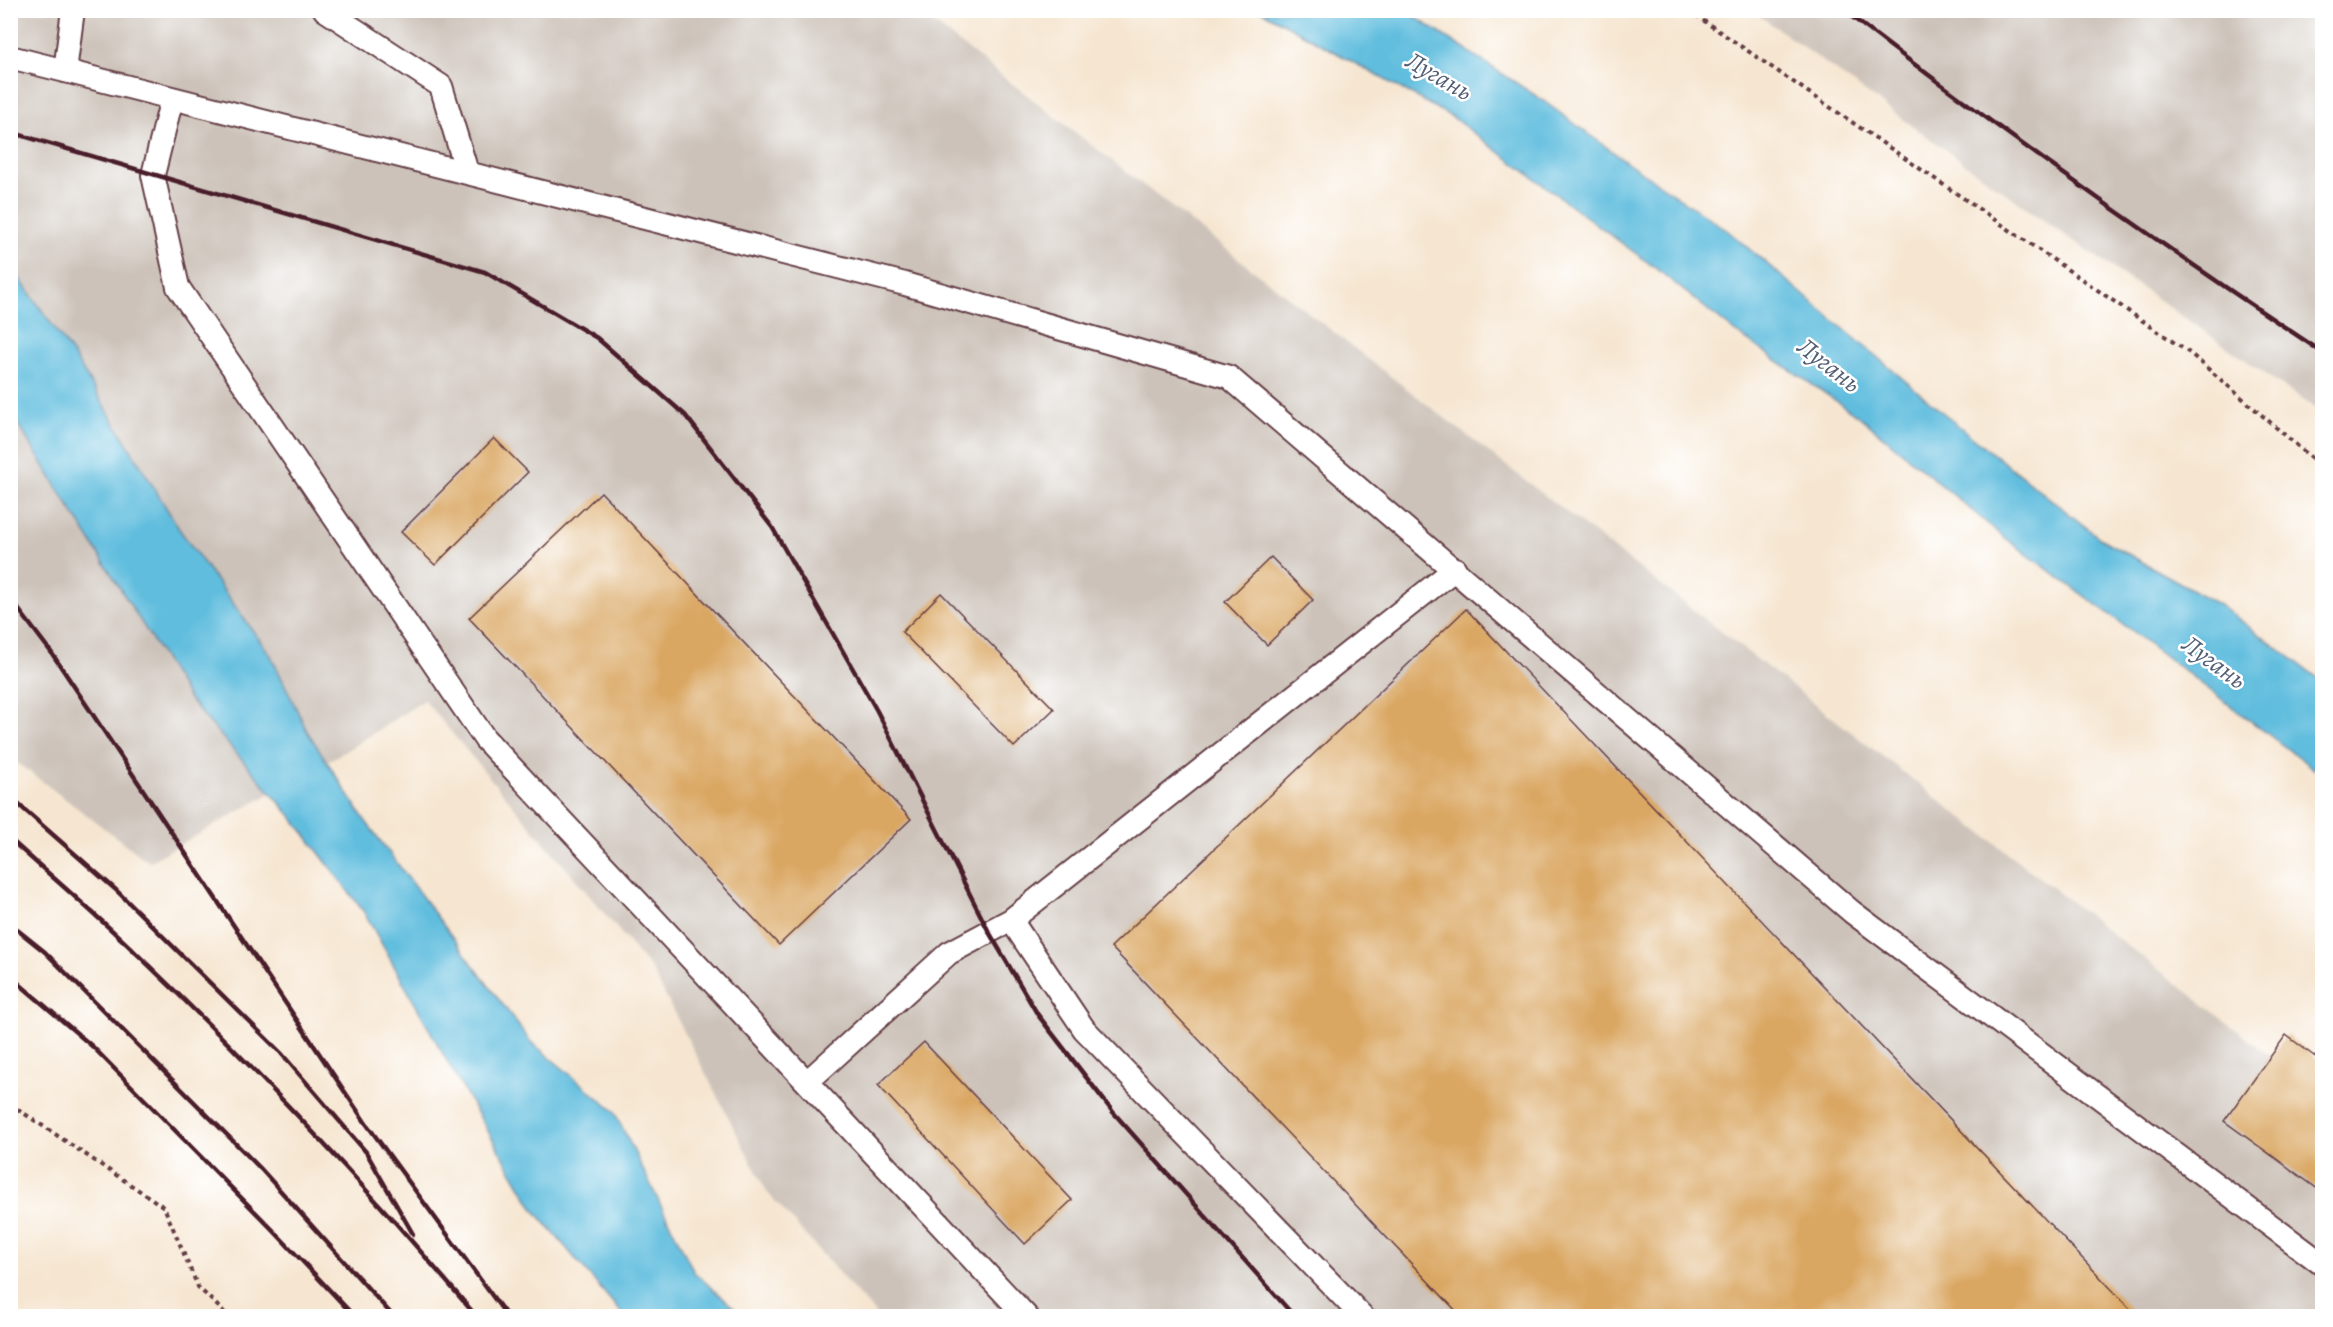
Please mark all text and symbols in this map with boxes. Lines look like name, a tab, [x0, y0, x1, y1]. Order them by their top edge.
water label: Лугань	[1398, 42, 1479, 109]
water label: Лугань	[1789, 329, 1868, 401]
water label: Лугань	[2174, 626, 2253, 697]

